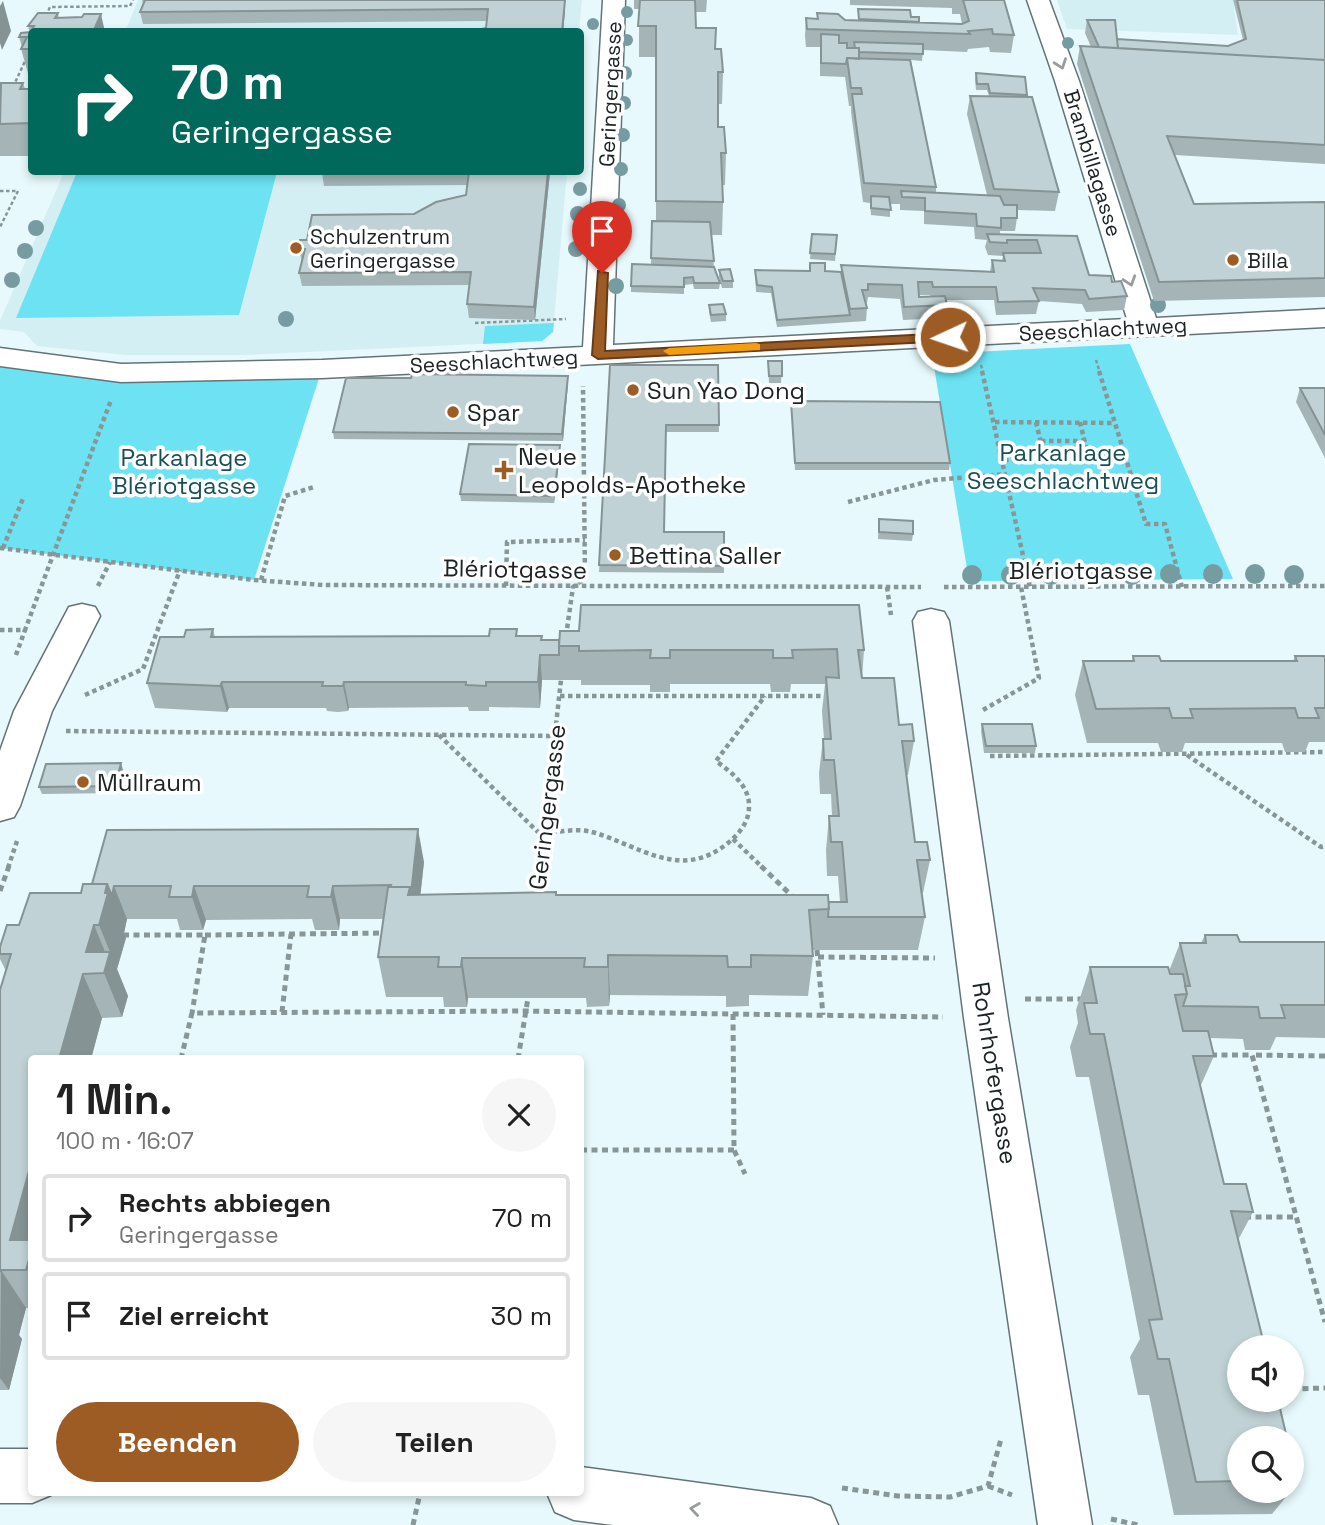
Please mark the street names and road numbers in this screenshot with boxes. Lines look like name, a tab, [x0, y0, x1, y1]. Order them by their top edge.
street label: Geringergasse	[593, 21, 627, 167]
street label: Brambillagasse	[1058, 86, 1128, 240]
street label: Seeschlachtweg	[1018, 311, 1188, 347]
street label: Seeschlachtweg	[409, 343, 579, 379]
street label: Blériotgasse	[443, 552, 587, 586]
street label: Blériotgasse	[1009, 555, 1153, 586]
street label: Geringergasse	[521, 722, 573, 892]
street label: Rohrhofergasse	[965, 980, 1025, 1166]

